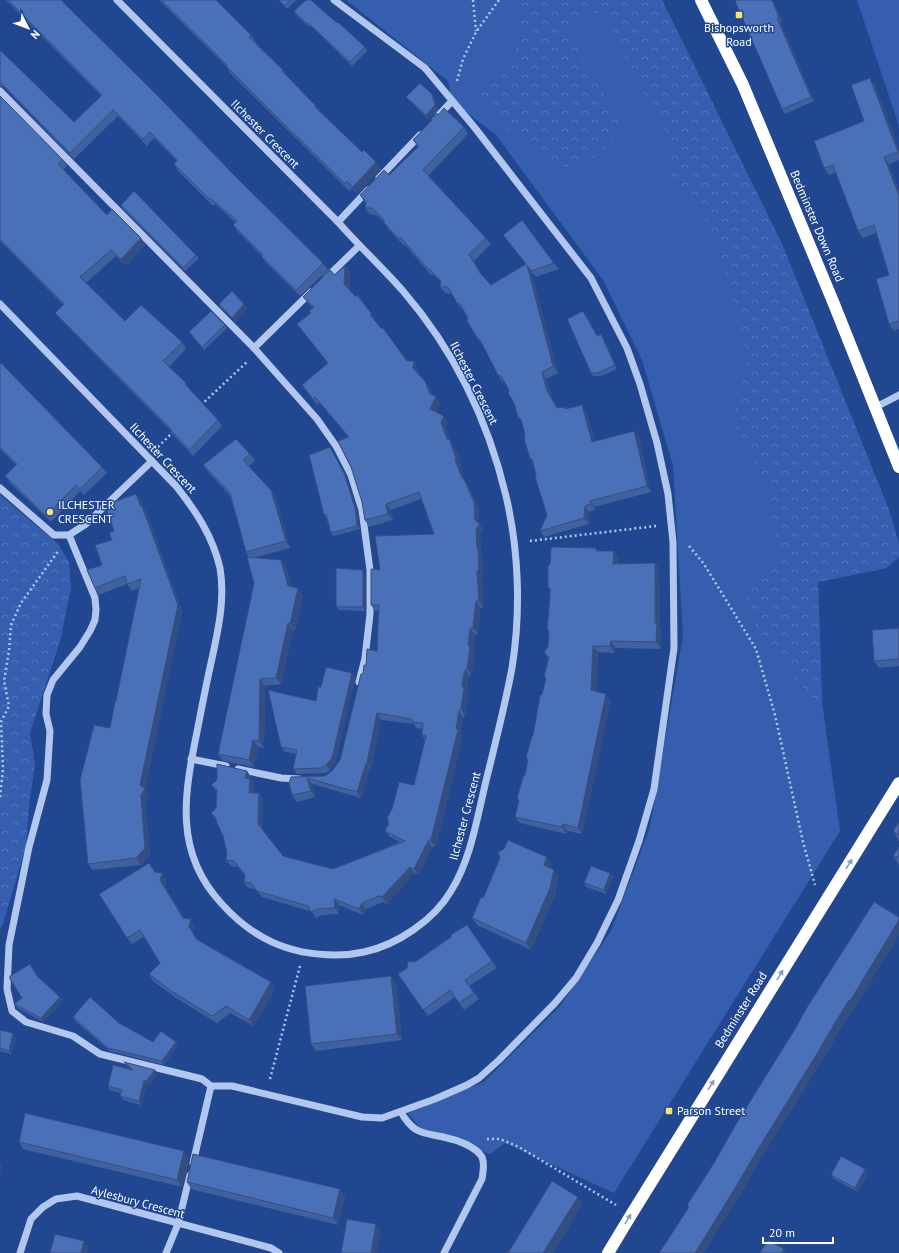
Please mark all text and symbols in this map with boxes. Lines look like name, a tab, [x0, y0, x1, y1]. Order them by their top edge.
north arrow	[8, 8, 48, 48]
marker: Bishopsworth Road	[734, 10, 744, 20]
place label: Bishopsworth Road	[704, 20, 774, 49]
text: N	[28, 27, 43, 42]
street label: Ilchester Crescent	[228, 96, 303, 171]
street label: Bedminster Down Road	[787, 168, 848, 284]
street label: Ilchester Crescent	[447, 339, 502, 427]
street label: Ilchester Crescent	[127, 419, 200, 496]
place label: ILCHESTER CRESCENT	[58, 497, 115, 526]
marker: ILCHESTER CRESCENT	[45, 507, 55, 517]
street label: Ilchester Crescent	[445, 770, 484, 862]
one-way arrow	[845, 858, 852, 870]
street label: Bedminster Road	[711, 969, 770, 1051]
one-way arrow	[776, 970, 784, 980]
one-way arrow	[708, 1079, 715, 1091]
place label: Parson Street	[677, 1103, 745, 1118]
marker: Parson Street	[664, 1106, 674, 1116]
street label: Aylesbury Crescent	[90, 1182, 186, 1221]
one-way arrow	[625, 1213, 632, 1225]
scale bar	[763, 1219, 833, 1245]
text: 20 m	[769, 1225, 795, 1240]

